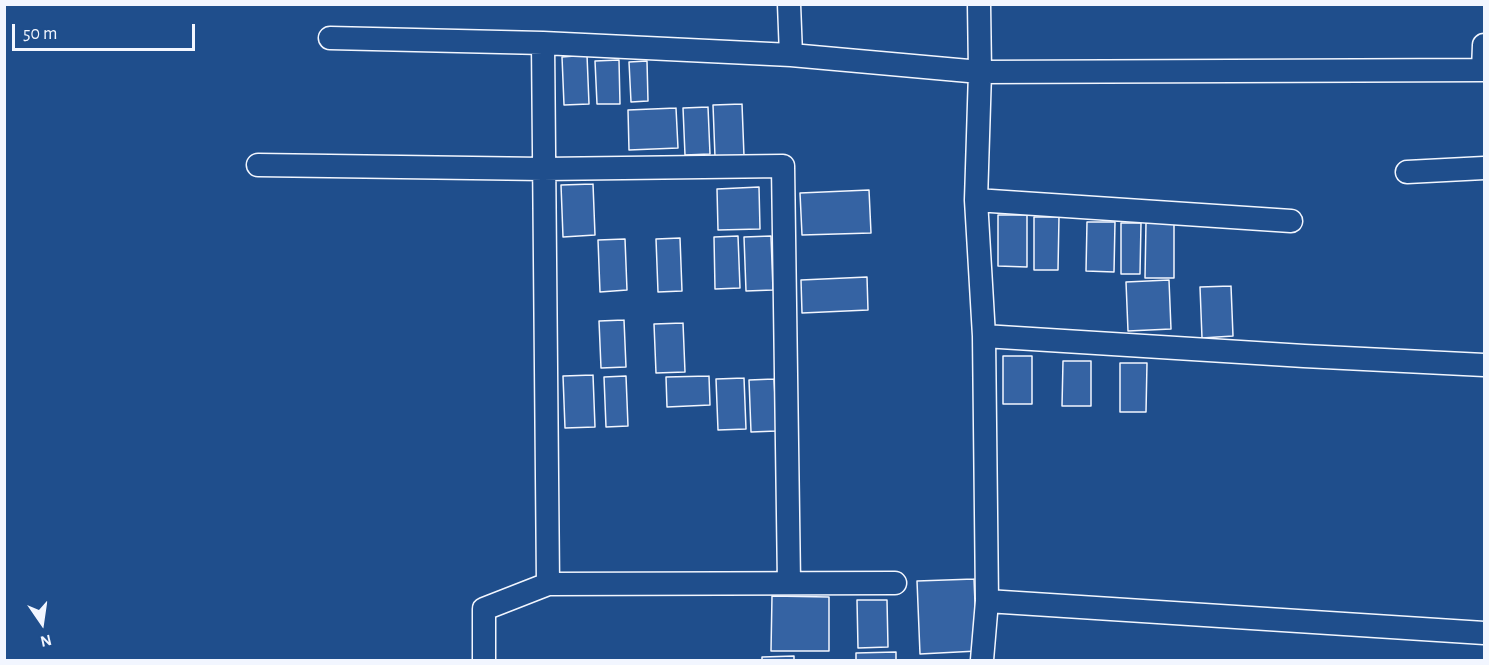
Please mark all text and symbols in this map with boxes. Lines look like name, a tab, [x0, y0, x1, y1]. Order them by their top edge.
scale bar	[15, 12, 198, 50]
text: 50 m	[23, 25, 57, 43]
north arrow	[12, 593, 72, 653]
text: N	[39, 631, 53, 650]

